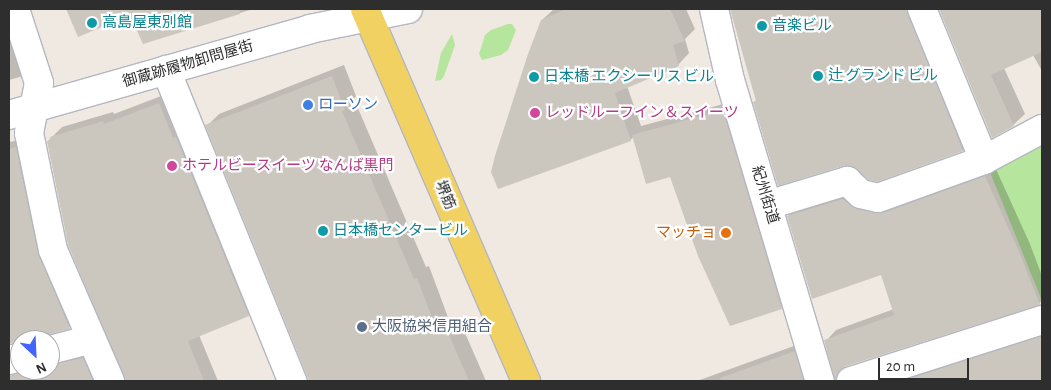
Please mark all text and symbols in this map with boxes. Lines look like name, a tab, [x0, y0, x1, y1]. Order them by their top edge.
place label: 高島屋東別館	[102, 14, 192, 32]
marker: 高島屋東別館	[86, 17, 98, 29]
place label: 音楽ビル	[772, 17, 832, 35]
marker: 音楽ビル	[756, 20, 768, 32]
street label: 御蔵跡履物卸問屋街	[121, 37, 255, 91]
place label: 辻 グランド ビル	[828, 67, 938, 85]
place label: 日本橋 エクシーリス ビル	[544, 68, 714, 86]
marker: 辻 グランド ビル	[812, 70, 824, 82]
marker: 日本橋 エクシーリス ビル	[528, 71, 540, 83]
place label: ローソン	[318, 96, 378, 114]
marker: ローソン	[302, 99, 314, 111]
place label: レッドルーフイン＆スイーツ	[545, 104, 740, 122]
marker: レッドルーフイン＆スイーツ	[529, 107, 541, 119]
place label: ホテルビースイーツ なんば黒門	[182, 157, 394, 175]
marker: ホテルビースイーツ なんば黒門	[166, 160, 178, 172]
street label: 紀州街道	[748, 164, 782, 226]
street label: 堺筋	[431, 178, 459, 212]
place label: 日本橋センタービル	[333, 222, 468, 240]
place label: マッチョ	[656, 224, 716, 242]
marker: 日本橋センタービル	[317, 225, 329, 237]
marker: マッチョ	[720, 227, 732, 239]
place label: 大阪協栄信用組合	[372, 318, 492, 336]
marker: 大阪協栄信用組合	[356, 321, 368, 333]
north arrow	[10, 330, 60, 380]
scale bar	[881, 348, 972, 380]
text: N	[34, 359, 48, 376]
text: 20 m	[886, 359, 915, 374]

